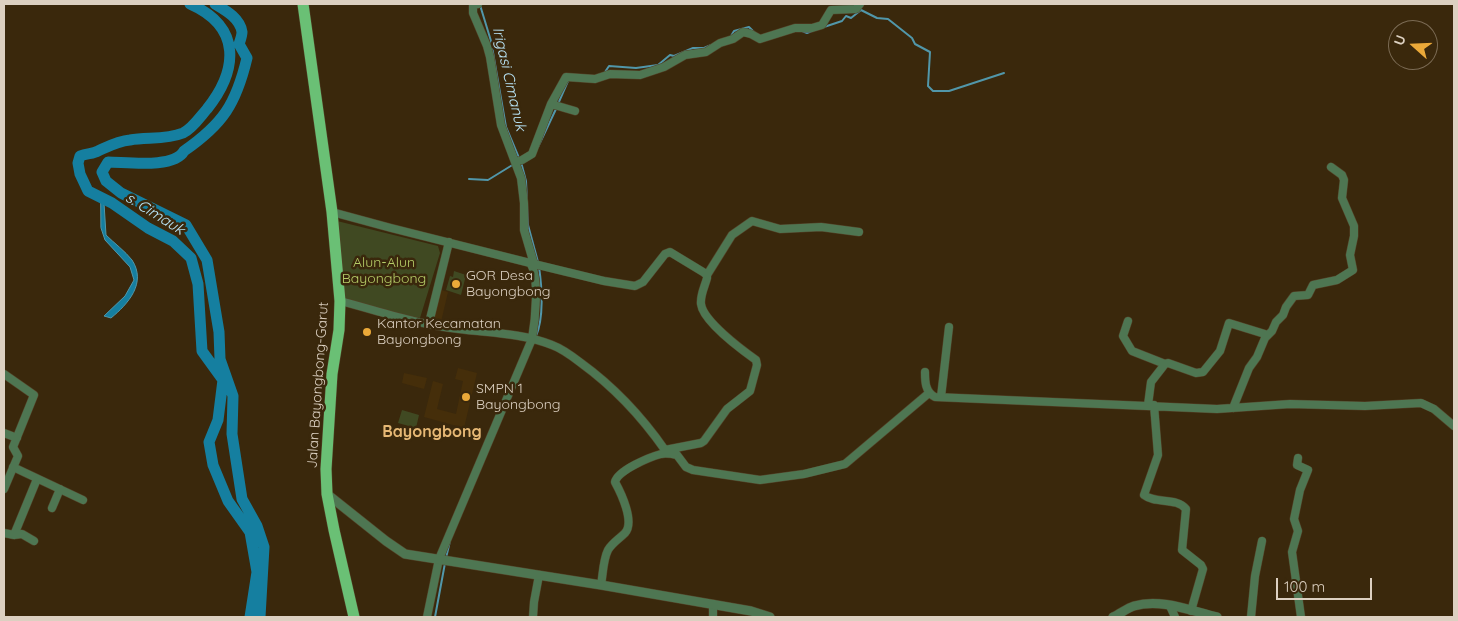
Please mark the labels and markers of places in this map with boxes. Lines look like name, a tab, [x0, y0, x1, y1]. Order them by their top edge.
place label: GOR Desa Bayongbong	[466, 268, 551, 300]
marker: GOR Desa Bayongbong	[450, 278, 462, 290]
place label: Kantor Kecamatan Bayongbong	[377, 316, 501, 348]
marker: Kantor Kecamatan Bayongbong	[361, 326, 373, 338]
place label: SMPN 1 Bayongbong	[476, 381, 561, 414]
marker: SMPN 1 Bayongbong	[460, 391, 472, 403]

